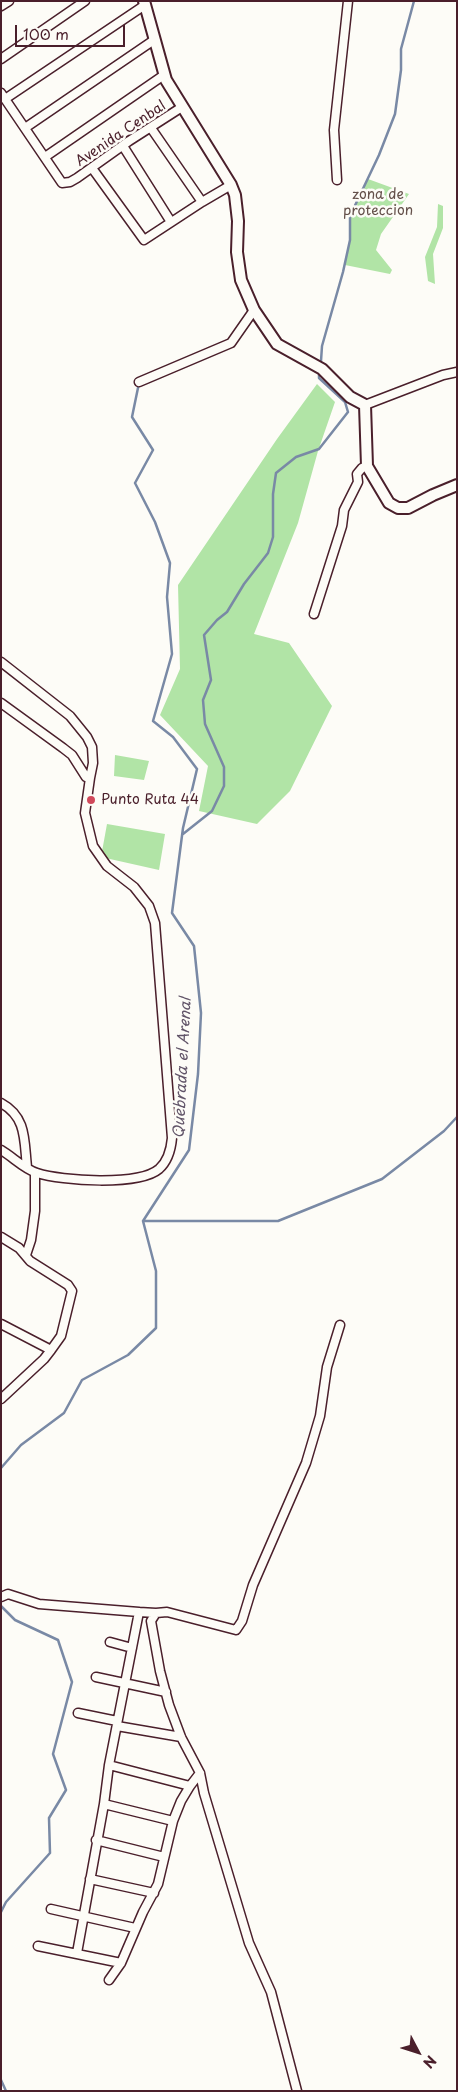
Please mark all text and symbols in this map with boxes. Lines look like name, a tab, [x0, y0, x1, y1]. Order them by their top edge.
scale bar	[18, 15, 128, 47]
text: 100 m	[23, 22, 69, 45]
street label: Avenida Cenbal	[73, 98, 169, 170]
park label: zona de proteccion	[343, 187, 413, 220]
place label: Punto Ruta 44	[101, 792, 199, 808]
marker: Punto Ruta 44	[85, 794, 97, 806]
water label: Quebrada el Arenal	[170, 997, 196, 1139]
north arrow	[393, 2027, 443, 2077]
text: N	[418, 2051, 441, 2073]

